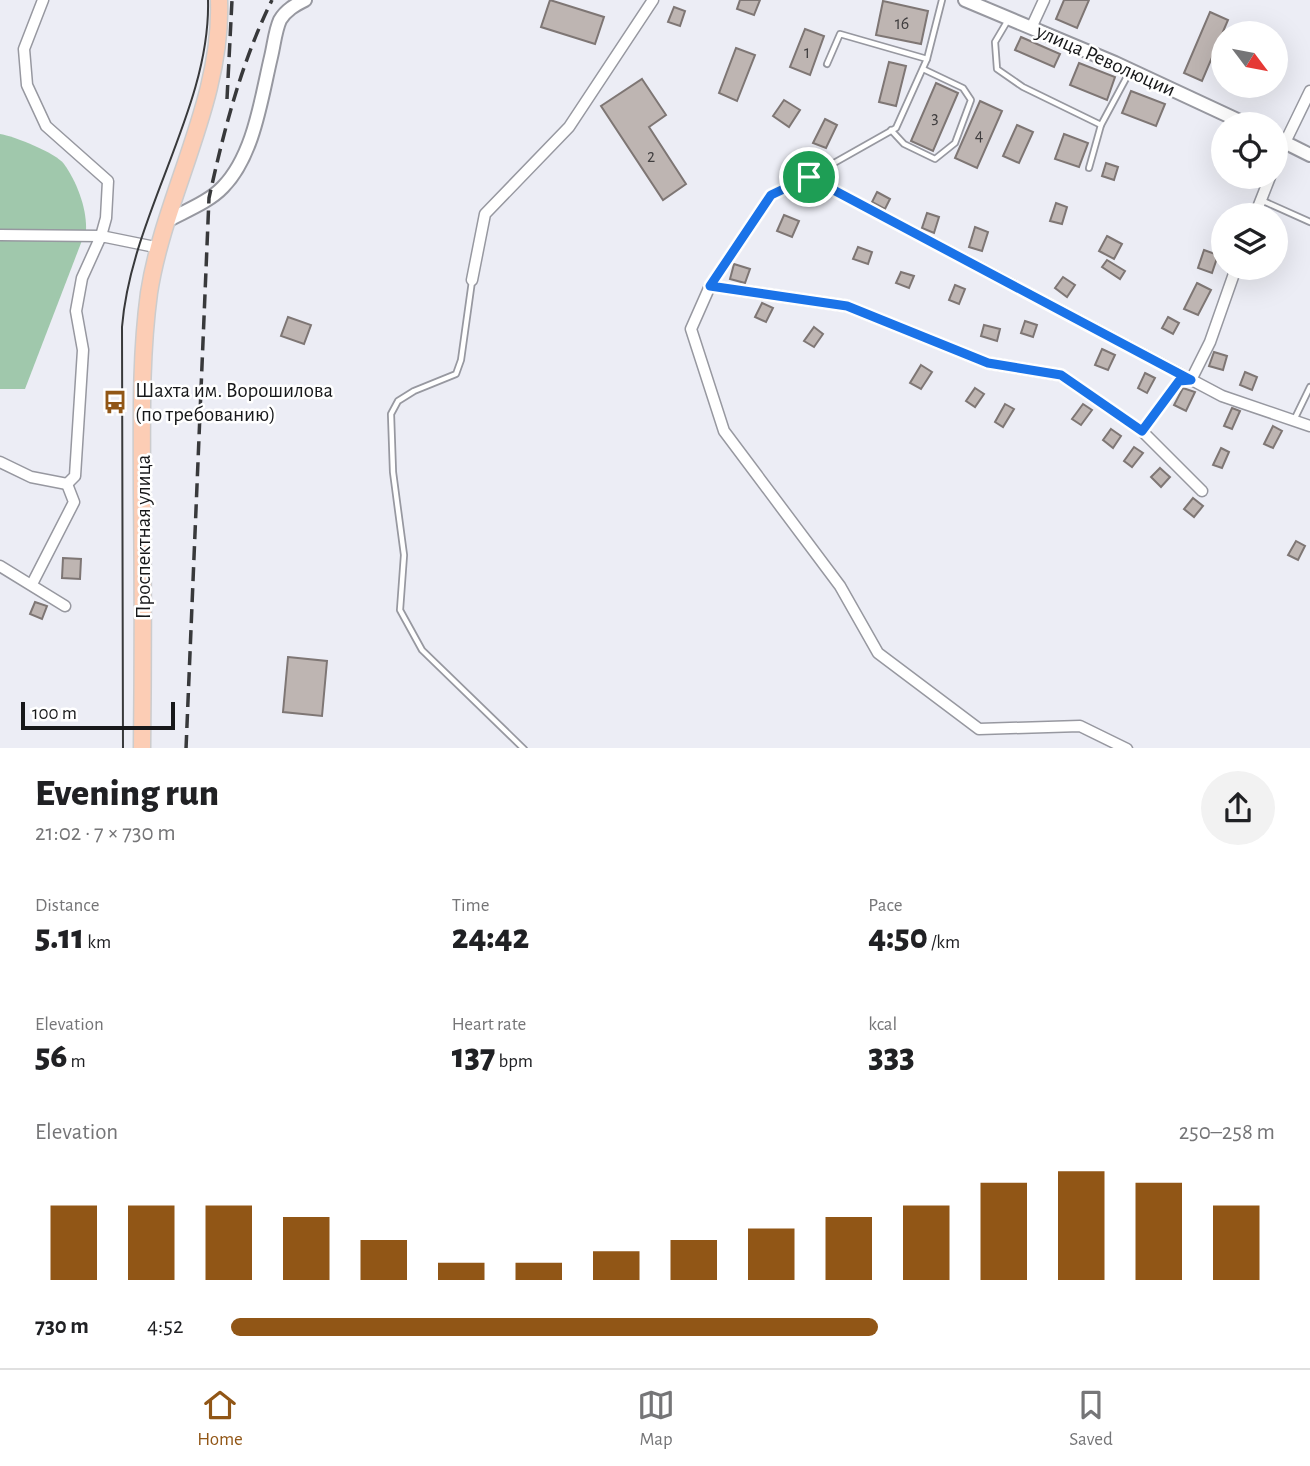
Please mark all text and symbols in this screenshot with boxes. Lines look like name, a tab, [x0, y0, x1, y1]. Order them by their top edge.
house number: 16	[895, 15, 909, 33]
street label: улица Революции	[1032, 20, 1179, 101]
north arrow	[1211, 21, 1288, 98]
map controls	[1211, 21, 1288, 280]
house number: 1	[804, 44, 810, 62]
house number: 3	[931, 109, 939, 127]
button: locate	[1211, 112, 1288, 189]
house number: 4	[975, 127, 984, 145]
pin	[779, 147, 839, 207]
house number: 2	[647, 148, 655, 166]
icon: arrive	[790, 158, 828, 196]
button: layers	[1211, 203, 1288, 280]
place label: Шахта им. Ворошилова (по требованию)	[135, 380, 334, 425]
bus stop icon: Шахта им. Ворошилова (по требованию)	[101, 388, 129, 416]
street label: Проспектная улица	[133, 454, 154, 619]
scale bar	[21, 699, 175, 731]
text: 100 m	[32, 704, 77, 723]
button: share	[1201, 771, 1275, 845]
text: Evening run	[35, 775, 219, 813]
text: 21:02 · 7 × 730 m	[35, 822, 176, 845]
text: Distance	[35, 896, 99, 915]
text: Time	[452, 896, 490, 915]
text: Pace	[868, 896, 903, 915]
text: 5.11	[35, 920, 84, 955]
text: 24:42	[452, 920, 529, 955]
text: 4:50	[868, 920, 928, 955]
text: km	[84, 933, 111, 952]
text: /km	[928, 933, 960, 952]
text: Elevation	[35, 1015, 104, 1034]
text: Heart rate	[452, 1015, 526, 1034]
text: kcal	[868, 1015, 897, 1034]
text: 56	[35, 1039, 67, 1074]
text: 137	[452, 1039, 495, 1074]
text: 333	[868, 1039, 915, 1074]
text: m	[67, 1052, 86, 1071]
text: bpm	[495, 1052, 533, 1071]
text: Elevation	[35, 1121, 118, 1144]
text: 250–258 m	[1179, 1121, 1275, 1144]
text: 730 m	[35, 1315, 89, 1338]
text: 4:52	[147, 1315, 183, 1338]
tab: Home	[197, 1386, 243, 1451]
tab: Map	[637, 1386, 675, 1451]
tab: Saved	[1069, 1386, 1113, 1451]

